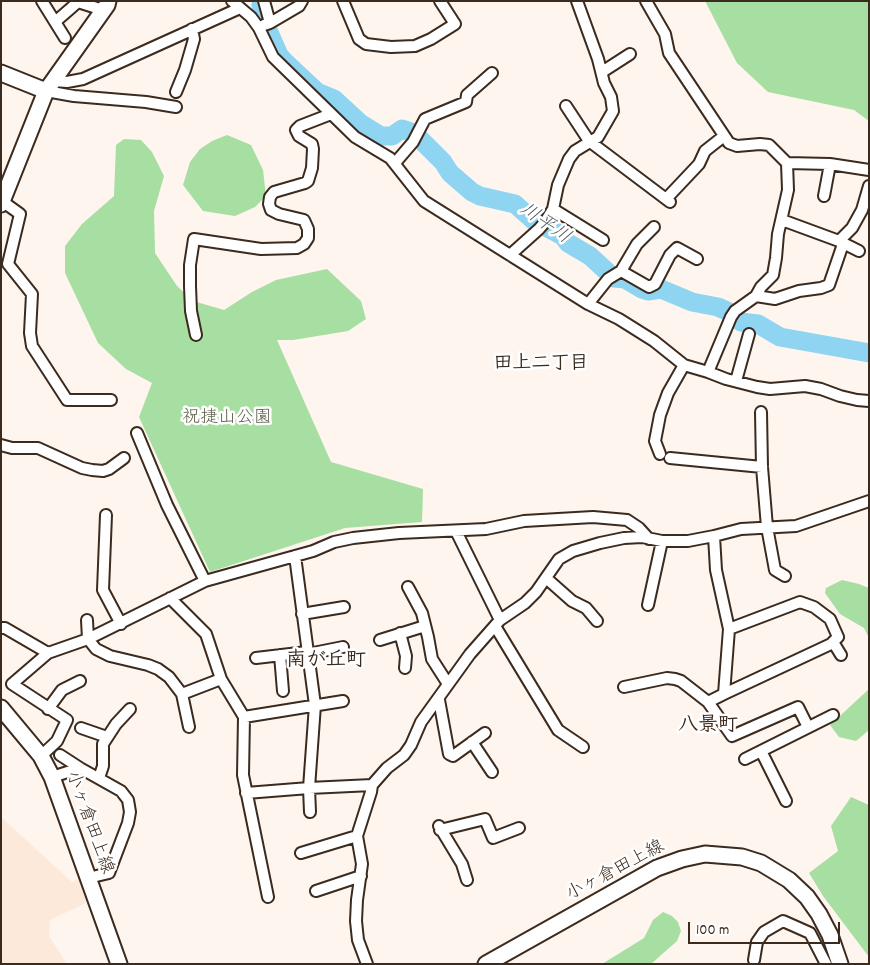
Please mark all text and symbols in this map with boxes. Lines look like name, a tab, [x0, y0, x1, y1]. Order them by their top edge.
water label: 川平川	[514, 199, 574, 251]
district label: 田上二丁目	[494, 354, 588, 376]
park label: 祝捷山公園	[182, 409, 272, 431]
district label: 南が丘町	[286, 650, 366, 674]
district label: 八景町	[678, 715, 738, 739]
street label: 小ヶ倉田上線	[59, 769, 117, 877]
street label: 小ヶ倉田上線	[563, 837, 669, 907]
scale bar	[690, 912, 842, 944]
text: 100 m	[696, 920, 729, 942]

